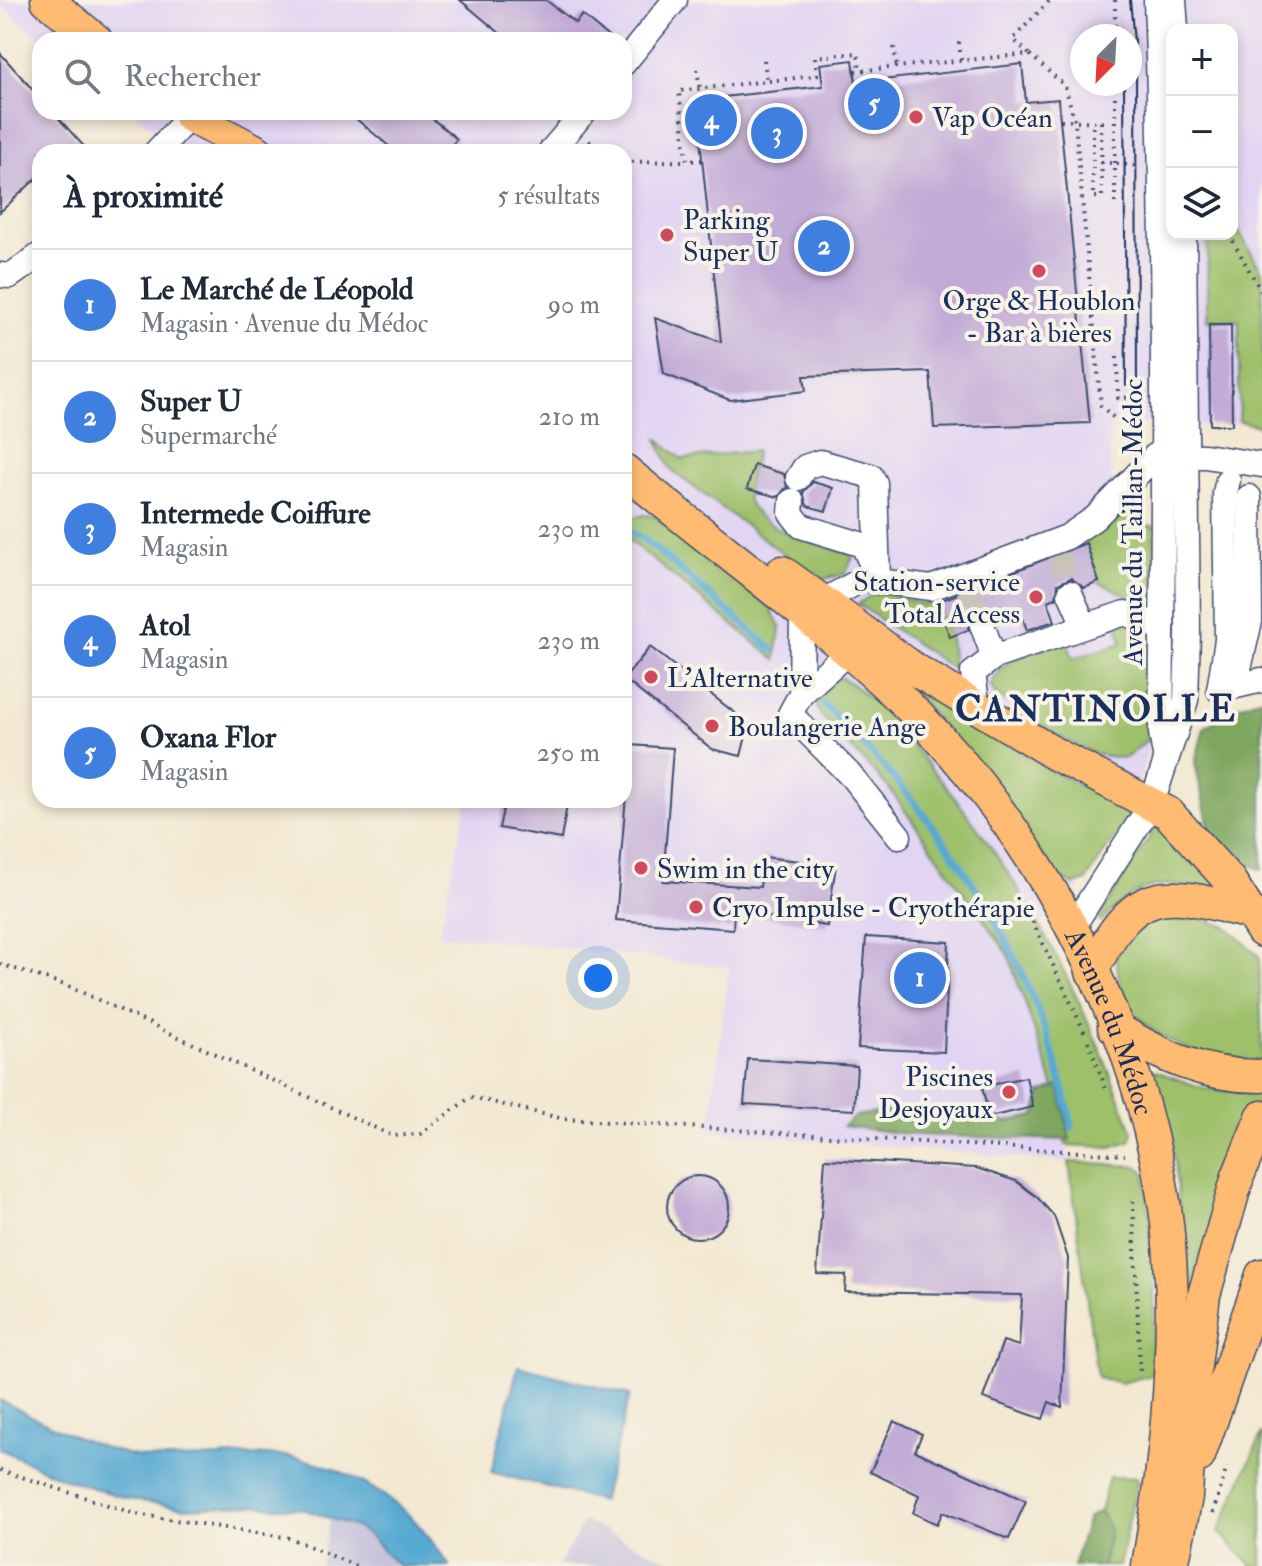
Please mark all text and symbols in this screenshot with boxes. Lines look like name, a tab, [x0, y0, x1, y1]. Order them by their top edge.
north arrow	[1070, 24, 1142, 96]
map controls	[1166, 24, 1238, 240]
button: +	[1166, 24, 1238, 96]
search box	[32, 32, 632, 120]
icon: search	[60, 54, 104, 98]
text: Rechercher	[124, 58, 261, 95]
pin: 5	[848, 74, 900, 134]
pin: 4	[685, 90, 737, 150]
button: −	[1166, 96, 1238, 168]
place label: Vap Océan	[932, 101, 1053, 136]
pin: 3	[751, 103, 803, 163]
marker: Vap Océan	[907, 108, 925, 126]
button: layers	[1166, 168, 1238, 240]
text: À proximité	[64, 175, 223, 218]
text: 5 résultats	[497, 180, 600, 212]
place label: Parking Super U	[683, 203, 779, 270]
pin: 2	[798, 216, 850, 276]
marker: Parking Super U	[658, 226, 676, 244]
marker: Orge & Houblon - Bar à bières	[1030, 262, 1048, 280]
text: Le Marché de Léopold	[140, 271, 414, 308]
place label: Orge & Houblon - Bar à bières	[943, 284, 1135, 351]
text: 1	[85, 289, 95, 321]
text: 90 m	[548, 289, 600, 321]
text: Magasin · Avenue du Médoc	[140, 308, 428, 340]
street label: Avenue du Taillan-Médoc	[1116, 379, 1151, 666]
text: Super U	[140, 383, 242, 420]
text: 2	[83, 401, 97, 433]
text: 210 m	[539, 401, 600, 433]
text: Supermarché	[140, 420, 277, 452]
text: Intermede Coiffure	[140, 495, 371, 532]
text: 3	[85, 513, 95, 545]
text: 230 m	[538, 513, 600, 545]
text: Magasin	[140, 532, 228, 564]
place label: Station-service Total Access	[853, 565, 1020, 632]
marker: Station-service Total Access	[1027, 588, 1045, 606]
text: Atol	[140, 607, 191, 644]
text: 4	[83, 625, 97, 657]
text: 230 m	[538, 625, 600, 657]
text: Magasin	[140, 644, 228, 676]
place label: L'Alternative	[667, 661, 813, 696]
marker: L'Alternative	[642, 668, 660, 686]
district label: CANTINOLLE	[955, 687, 1237, 732]
place label: Boulangerie Ange	[728, 710, 926, 745]
marker: Boulangerie Ange	[703, 717, 721, 735]
text: Oxana Flor	[140, 719, 276, 756]
text: 5	[84, 737, 96, 769]
text: 250 m	[537, 737, 600, 769]
text: Magasin	[140, 756, 228, 788]
place label: Swim in the city	[657, 852, 834, 887]
marker: Swim in the city	[632, 859, 650, 877]
place label: Cryo Impulse - Cryothérapie	[712, 891, 1035, 926]
marker: Cryo Impulse - Cryothérapie	[687, 898, 705, 916]
street label: Avenue du Médoc	[1056, 922, 1161, 1119]
pin: 1	[894, 948, 946, 1008]
your location	[578, 958, 618, 998]
place label: Piscines Desjoyaux	[878, 1060, 994, 1127]
marker: Piscines Desjoyaux	[1000, 1083, 1018, 1101]

